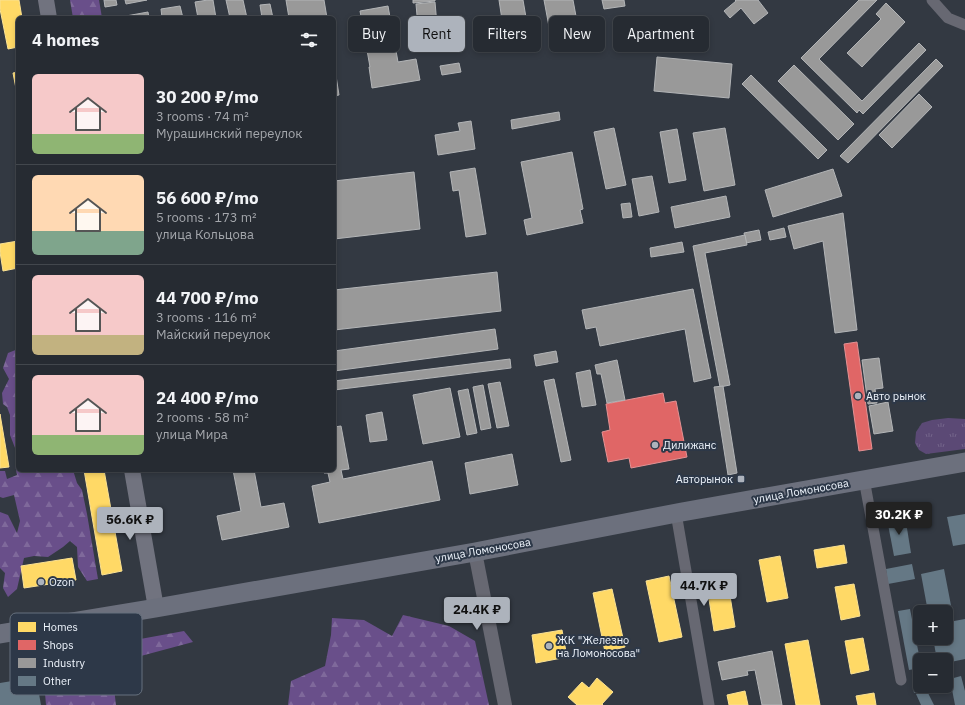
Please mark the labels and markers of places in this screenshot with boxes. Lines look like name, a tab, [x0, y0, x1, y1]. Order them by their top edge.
place label: Авто рынок	[866, 389, 926, 403]
marker: Авто рынок	[853, 391, 863, 401]
place label: Дилижанс	[663, 438, 717, 452]
marker: Дилижанс	[650, 440, 660, 450]
place label: Авторынок	[676, 472, 733, 486]
marker: Авторынок	[736, 474, 746, 484]
pin: 30.2K ₽	[862, 502, 936, 536]
pin: 56.6K ₽	[93, 507, 167, 541]
pin: 44.7K ₽	[667, 573, 741, 607]
place label: Ozon	[49, 575, 74, 589]
marker: Ozon	[36, 577, 46, 587]
pin: 24.4K ₽	[440, 597, 514, 631]
place label: ЖК "Железно на Ломоносова"	[557, 633, 640, 660]
marker: ЖК "Железно на Ломоносова"	[544, 641, 554, 651]

